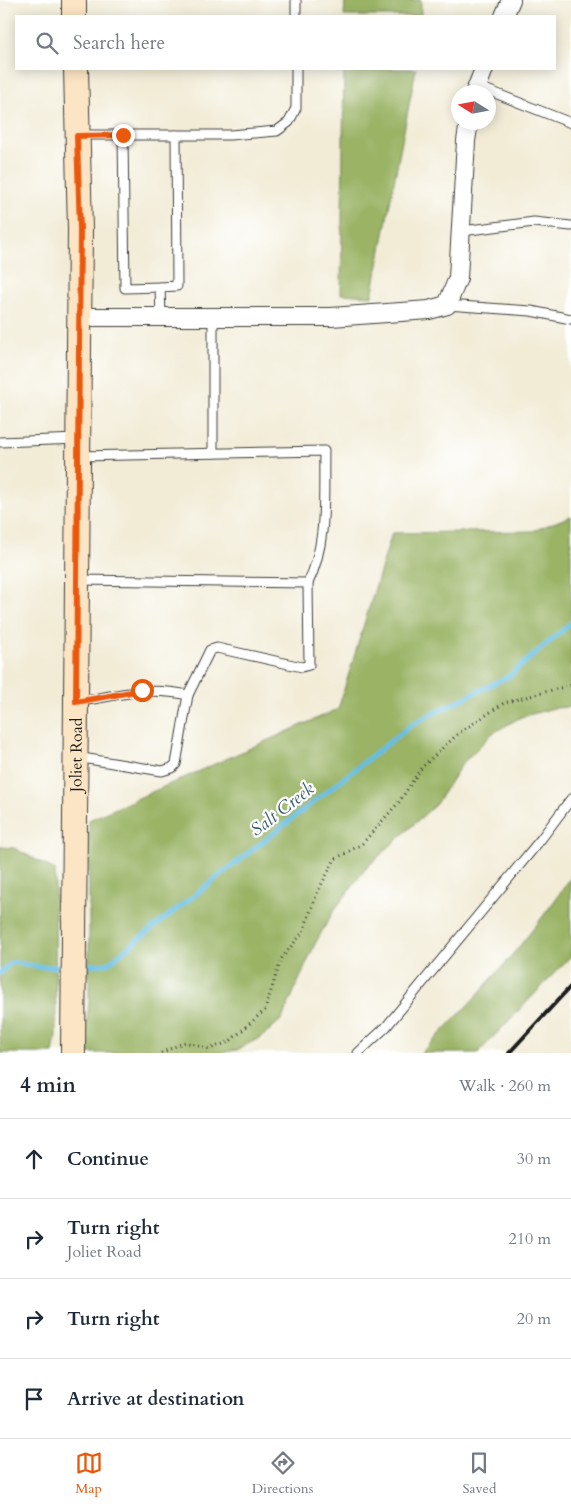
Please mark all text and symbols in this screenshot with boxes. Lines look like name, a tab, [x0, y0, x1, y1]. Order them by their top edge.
search box	[15, 15, 556, 70]
icon: search	[33, 29, 61, 57]
text: Search here	[73, 30, 165, 56]
north arrow	[451, 85, 496, 130]
route end	[112, 124, 135, 147]
route start	[131, 679, 154, 702]
street label: Joliet Road	[65, 717, 88, 794]
water label: Salt Creek	[245, 776, 320, 842]
text: 4 min	[20, 1071, 76, 1100]
text: Walk · 260 m	[459, 1075, 551, 1097]
icon: ahead	[20, 1145, 48, 1173]
text: Continue	[67, 1146, 149, 1172]
text: 30 m	[517, 1148, 551, 1170]
text: Turn right	[67, 1215, 159, 1241]
icon: right	[20, 1225, 48, 1253]
text: 210 m	[509, 1228, 551, 1250]
text: Joliet Road	[67, 1241, 141, 1263]
icon: right	[20, 1305, 48, 1333]
text: Turn right	[67, 1306, 159, 1332]
text: 20 m	[517, 1308, 551, 1330]
icon: arrive	[20, 1385, 48, 1413]
text: Arrive at destination	[67, 1386, 244, 1412]
tab: Map	[75, 1449, 103, 1498]
tab: Directions	[252, 1449, 313, 1498]
tab: Saved	[462, 1449, 496, 1498]

